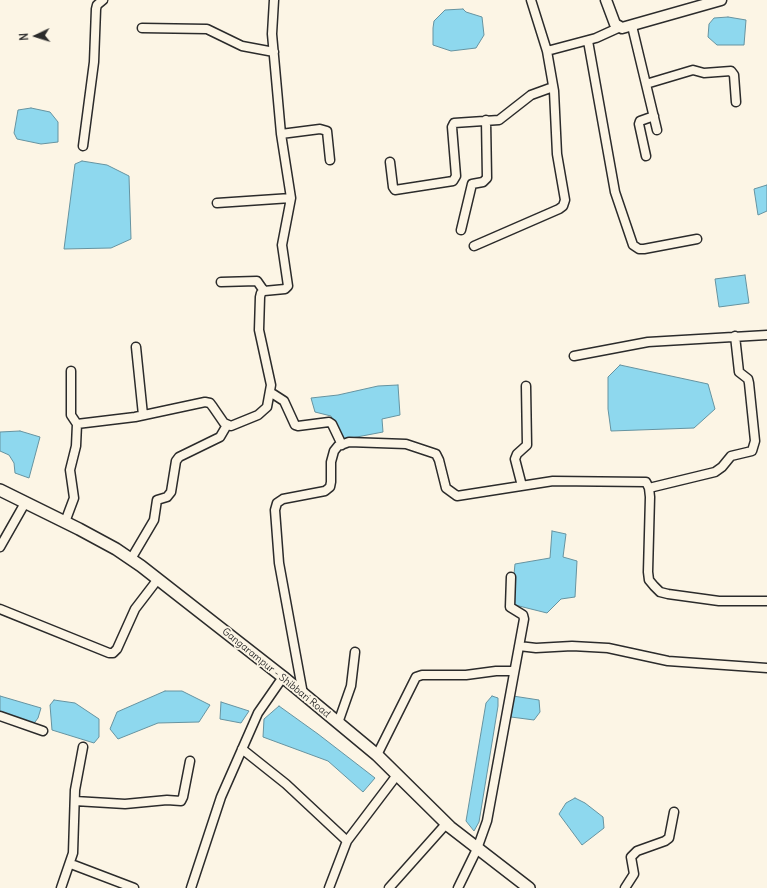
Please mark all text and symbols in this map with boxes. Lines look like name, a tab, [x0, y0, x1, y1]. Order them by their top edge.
north arrow	[16, 16, 56, 56]
text: N	[17, 33, 31, 41]
street label: Gangarampur - Shibbari Road	[220, 626, 332, 720]

